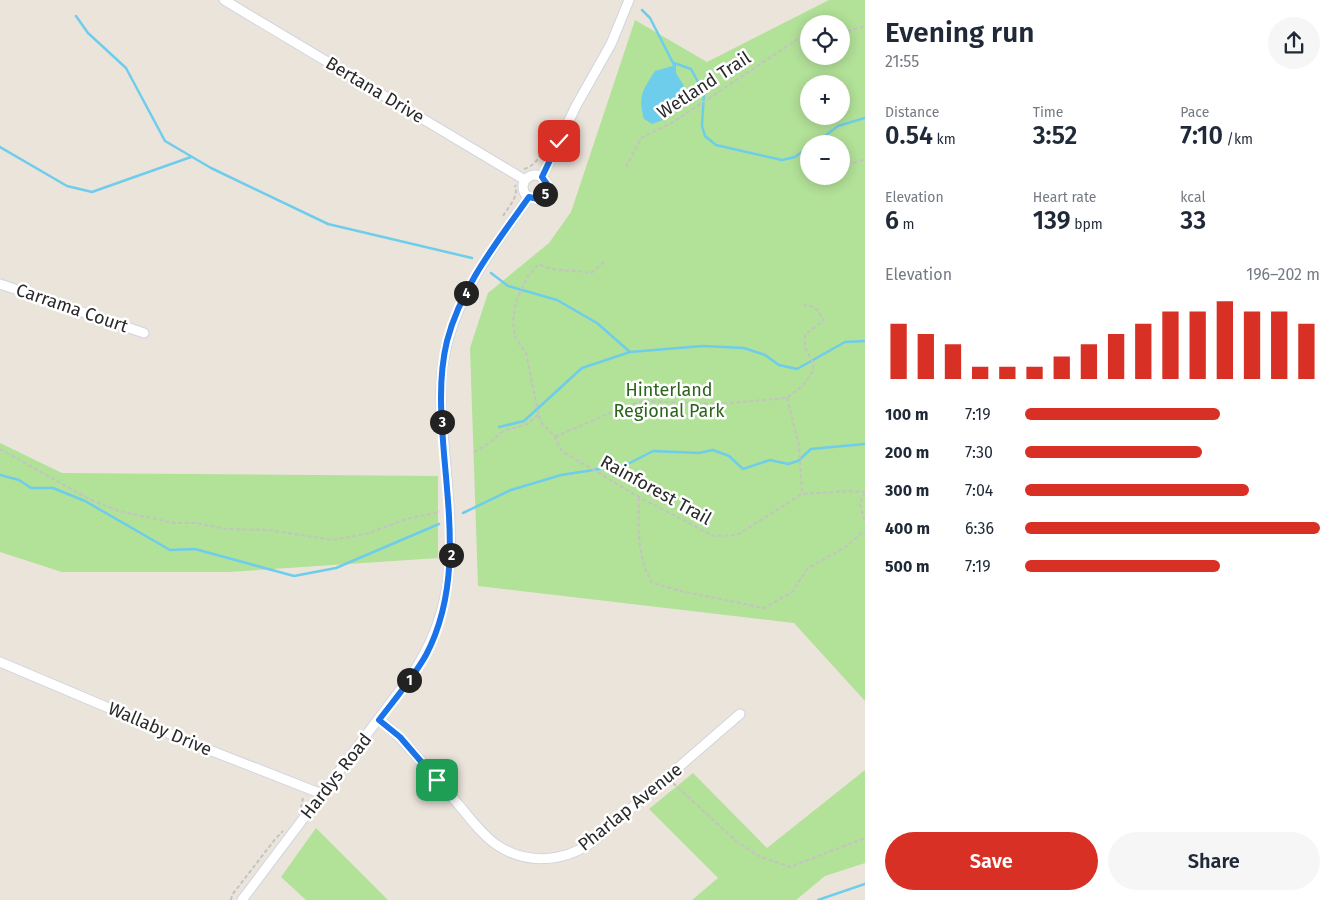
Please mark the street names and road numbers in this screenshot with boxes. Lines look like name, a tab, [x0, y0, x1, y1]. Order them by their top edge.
street label: Wetland Trail	[653, 47, 755, 123]
street label: Bertana Drive	[322, 52, 428, 128]
street label: Carrama Court	[13, 279, 131, 338]
street label: Rainforest Trail	[597, 450, 715, 530]
street label: Wallaby Drive	[105, 697, 215, 761]
street label: Hardys Road	[296, 729, 376, 823]
street label: Pharlap Avenue	[574, 758, 686, 856]

